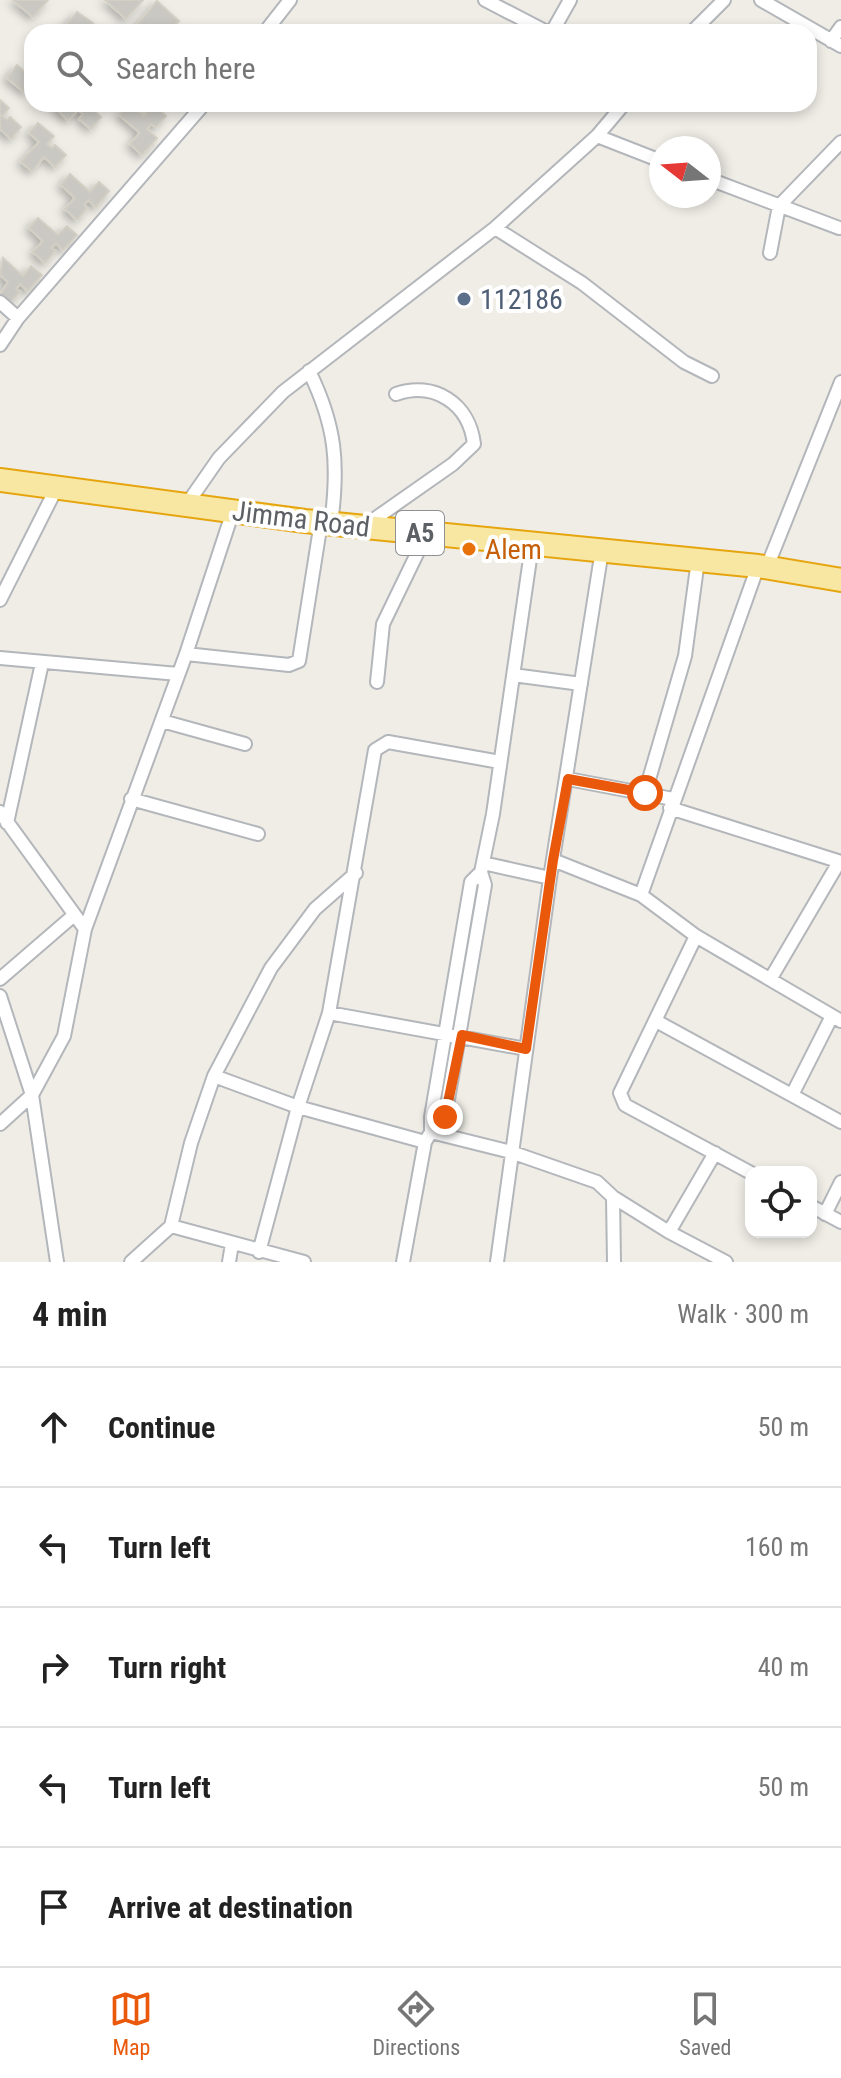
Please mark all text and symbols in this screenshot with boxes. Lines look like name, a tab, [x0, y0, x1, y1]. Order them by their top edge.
search box	[24, 24, 817, 112]
icon: search	[52, 46, 96, 90]
text: Search here	[116, 51, 256, 86]
north arrow	[649, 136, 721, 208]
place label: 112186	[480, 283, 563, 316]
marker: 112186	[455, 290, 473, 308]
street label: Jimma Road	[230, 494, 372, 544]
road number: A5	[396, 511, 444, 555]
place label: Alem	[485, 533, 542, 566]
marker: Alem	[460, 540, 478, 558]
route start	[627, 775, 663, 811]
route end	[427, 1099, 463, 1135]
map controls	[745, 1166, 817, 1238]
button: locate	[745, 1166, 817, 1238]
text: 4 min	[32, 1294, 108, 1334]
text: Walk · 300 m	[677, 1299, 809, 1329]
icon: ahead	[32, 1405, 76, 1449]
text: Continue	[108, 1410, 215, 1445]
text: 50 m	[758, 1412, 809, 1442]
icon: left	[32, 1525, 76, 1569]
text: Turn left	[108, 1530, 211, 1565]
text: 160 m	[745, 1532, 809, 1562]
icon: right	[32, 1645, 76, 1689]
text: Turn right	[108, 1650, 226, 1685]
text: 40 m	[758, 1652, 809, 1682]
icon: left	[32, 1765, 76, 1809]
text: Turn left	[108, 1770, 211, 1805]
text: 50 m	[758, 1772, 809, 1802]
icon: arrive	[32, 1885, 76, 1929]
text: Arrive at destination	[108, 1890, 353, 1925]
tab: Map	[109, 1987, 153, 2060]
tab: Directions	[372, 1987, 460, 2060]
tab: Saved	[679, 1987, 732, 2060]

